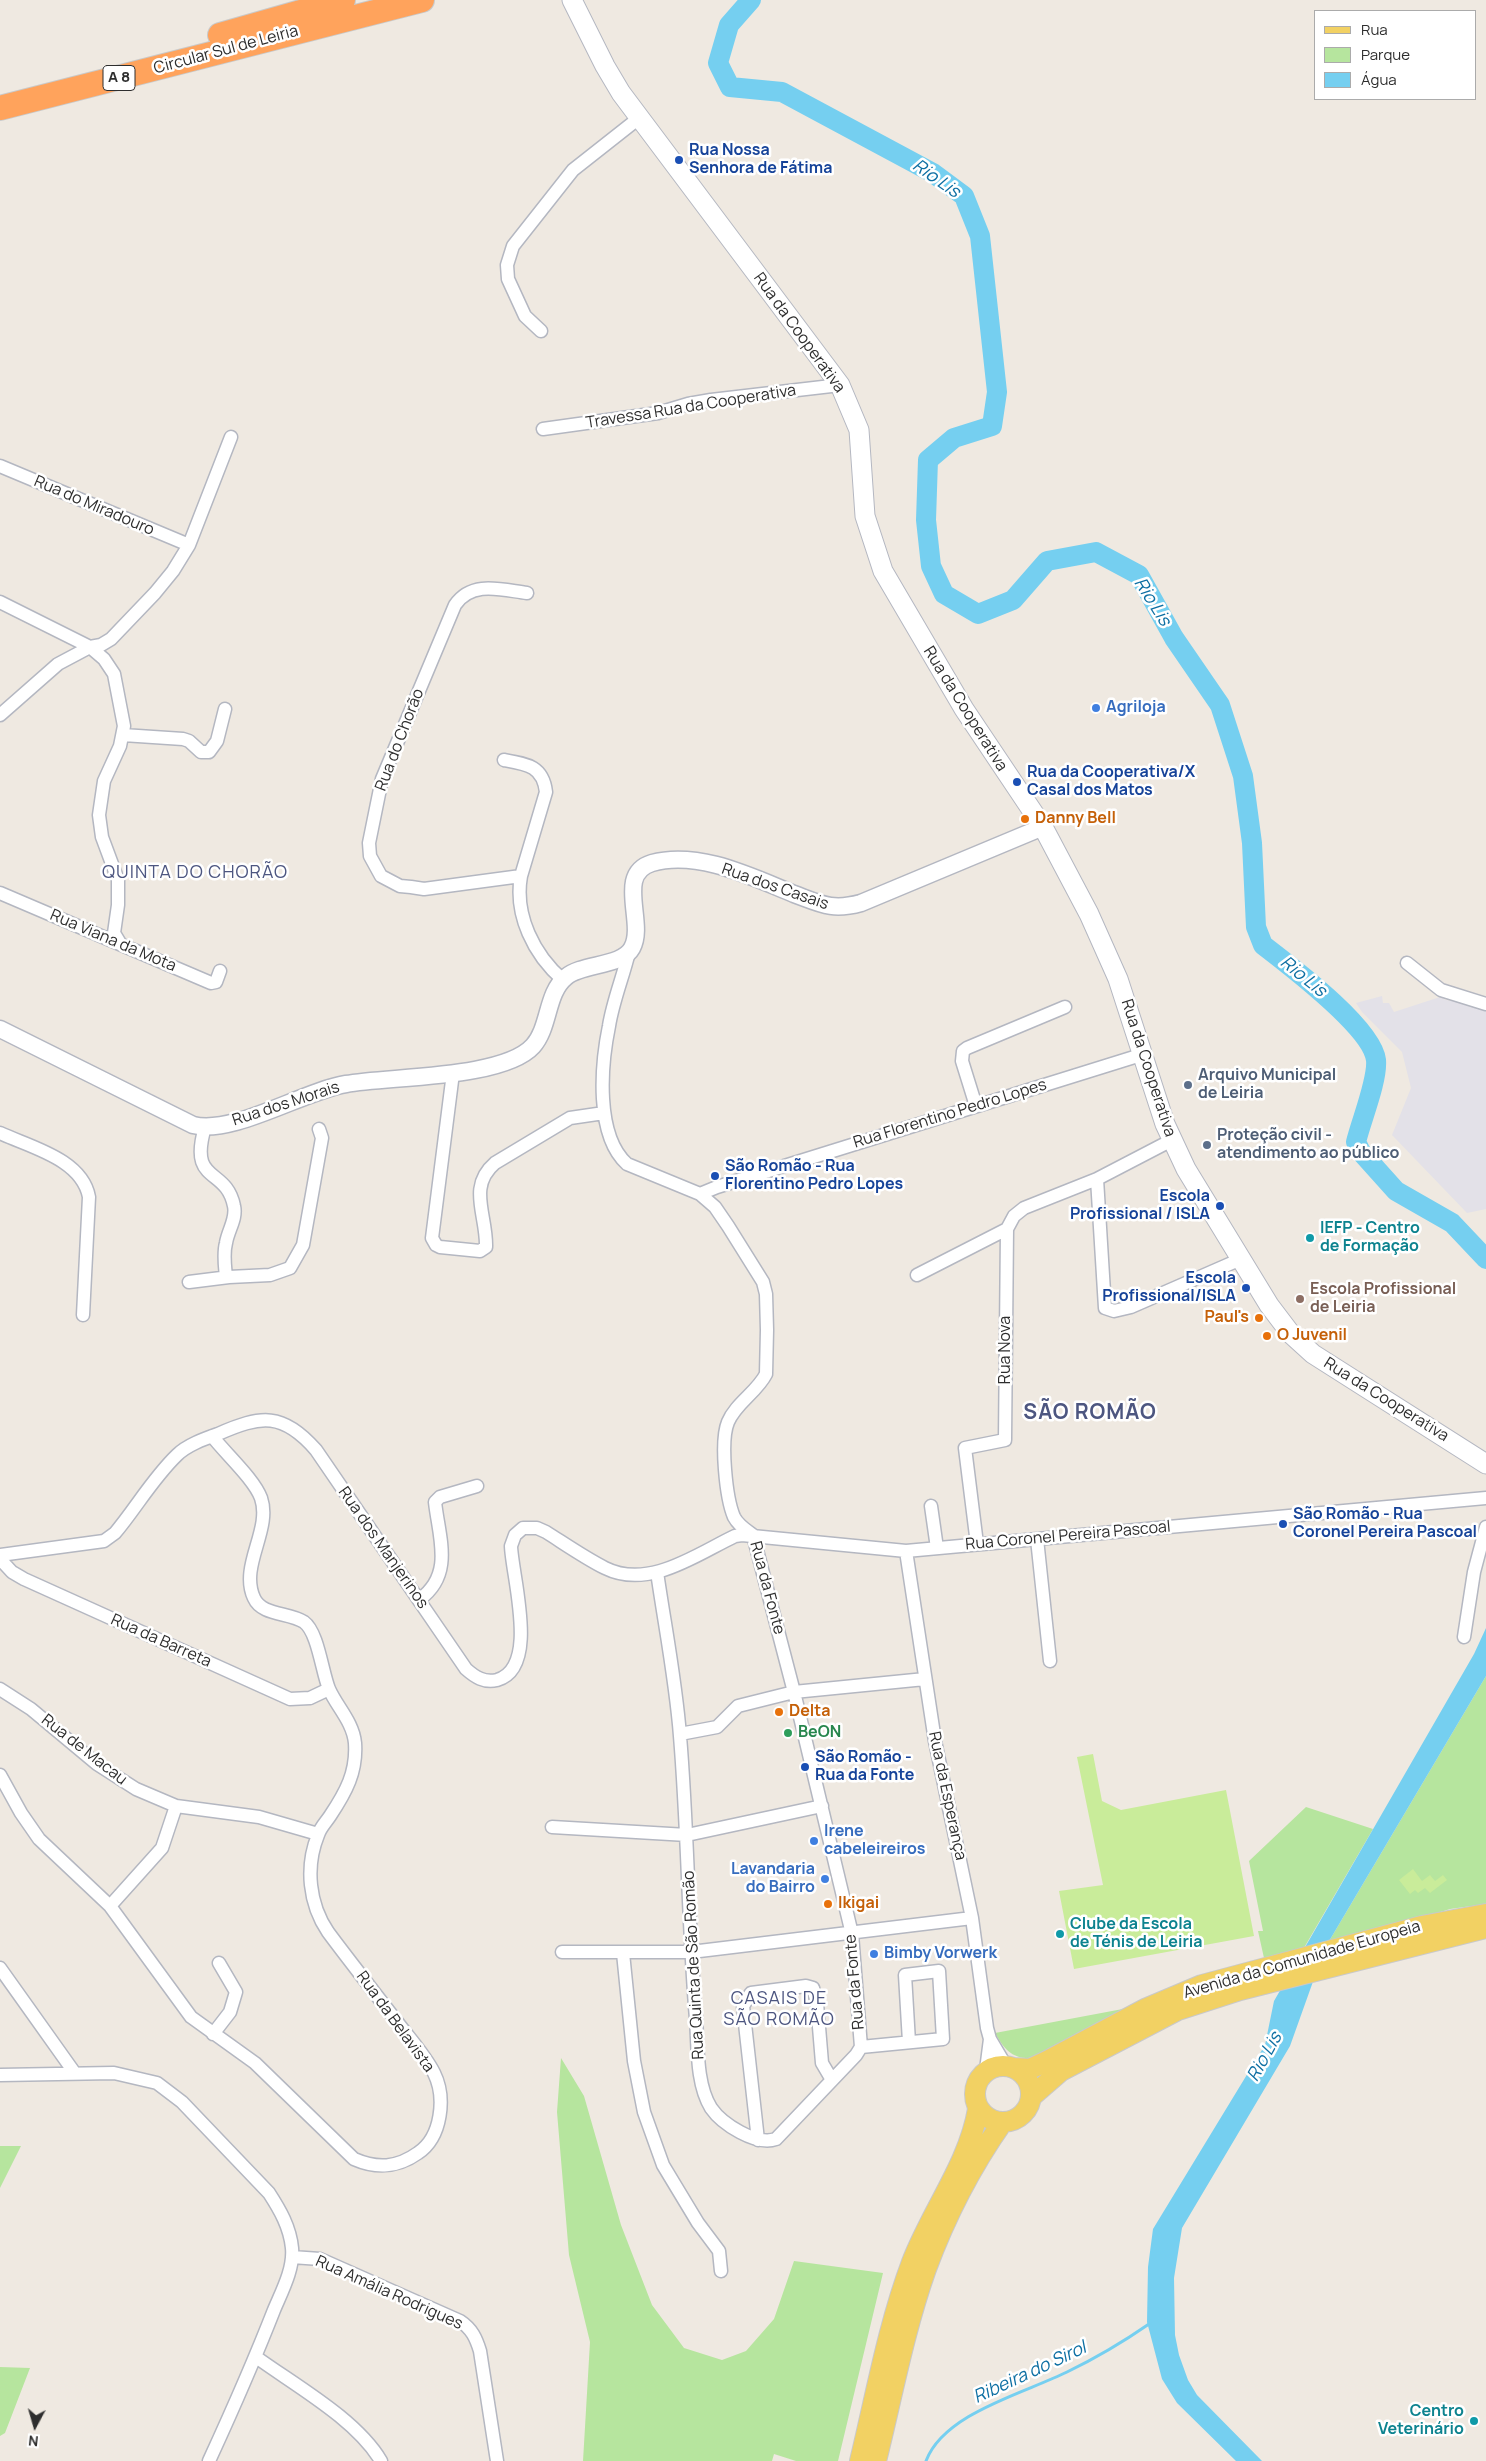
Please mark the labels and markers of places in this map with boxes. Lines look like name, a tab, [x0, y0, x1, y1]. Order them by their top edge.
place label: Rua Nossa Senhora de Fátima	[689, 141, 832, 179]
marker: Rua Nossa Senhora de Fátima	[673, 154, 685, 166]
place label: Agriloja	[1106, 698, 1166, 718]
marker: Agriloja	[1090, 702, 1102, 714]
place label: Rua da Cooperativa/X Casal dos Matos	[1027, 763, 1195, 801]
marker: Rua da Cooperativa/X Casal dos Matos	[1011, 776, 1023, 788]
place label: Danny Bell	[1035, 809, 1116, 829]
marker: Danny Bell	[1019, 813, 1031, 825]
place label: Arquivo Municipal de Leiria	[1198, 1066, 1336, 1104]
marker: Arquivo Municipal de Leiria	[1182, 1079, 1194, 1091]
place label: Proteção civil - atendimento ao público	[1217, 1126, 1399, 1164]
marker: Proteção civil - atendimento ao público	[1201, 1139, 1213, 1151]
place label: São Romão - Rua Florentino Pedro Lopes	[725, 1157, 903, 1195]
marker: São Romão - Rua Florentino Pedro Lopes	[709, 1170, 721, 1182]
place label: Escola Profissional / ISLA	[1070, 1187, 1210, 1225]
marker: Escola Profissional / ISLA	[1214, 1200, 1226, 1212]
place label: IEFP - Centro de Formação	[1320, 1219, 1420, 1257]
marker: IEFP - Centro de Formação	[1304, 1232, 1316, 1244]
place label: Escola Profissional/ISLA	[1102, 1269, 1236, 1307]
place label: Escola Profissional de Leiria	[1310, 1280, 1456, 1318]
marker: Escola Profissional/ISLA	[1240, 1282, 1252, 1294]
marker: Escola Profissional de Leiria	[1294, 1293, 1306, 1305]
place label: Paul's	[1205, 1308, 1249, 1328]
marker: Paul's	[1253, 1312, 1265, 1324]
place label: O Juvenil	[1277, 1326, 1347, 1346]
marker: O Juvenil	[1261, 1330, 1273, 1342]
place label: São Romão - Rua Coronel Pereira Pascoal	[1293, 1505, 1477, 1543]
marker: São Romão - Rua Coronel Pereira Pascoal	[1277, 1518, 1289, 1530]
place label: Delta	[789, 1702, 830, 1722]
marker: Delta	[773, 1706, 785, 1718]
place label: BeON	[798, 1723, 841, 1743]
marker: BeON	[782, 1727, 794, 1739]
place label: São Romão - Rua da Fonte	[815, 1748, 914, 1786]
marker: São Romão - Rua da Fonte	[799, 1761, 811, 1773]
place label: Irene cabeleireiros	[824, 1822, 925, 1860]
marker: Irene cabeleireiros	[808, 1835, 820, 1847]
place label: Lavandaria do Bairro	[731, 1860, 815, 1898]
marker: Lavandaria do Bairro	[819, 1873, 831, 1885]
place label: Ikigai	[838, 1894, 879, 1914]
marker: Ikigai	[822, 1898, 834, 1910]
place label: Clube da Escola de Ténis de Leiria	[1070, 1915, 1202, 1953]
marker: Clube da Escola de Ténis de Leiria	[1054, 1928, 1066, 1940]
place label: Bimby Vorwerk	[884, 1944, 997, 1964]
marker: Bimby Vorwerk	[868, 1948, 880, 1960]
place label: Centro Veterinário	[1378, 2402, 1464, 2440]
marker: Centro Veterinário	[1468, 2415, 1480, 2427]

